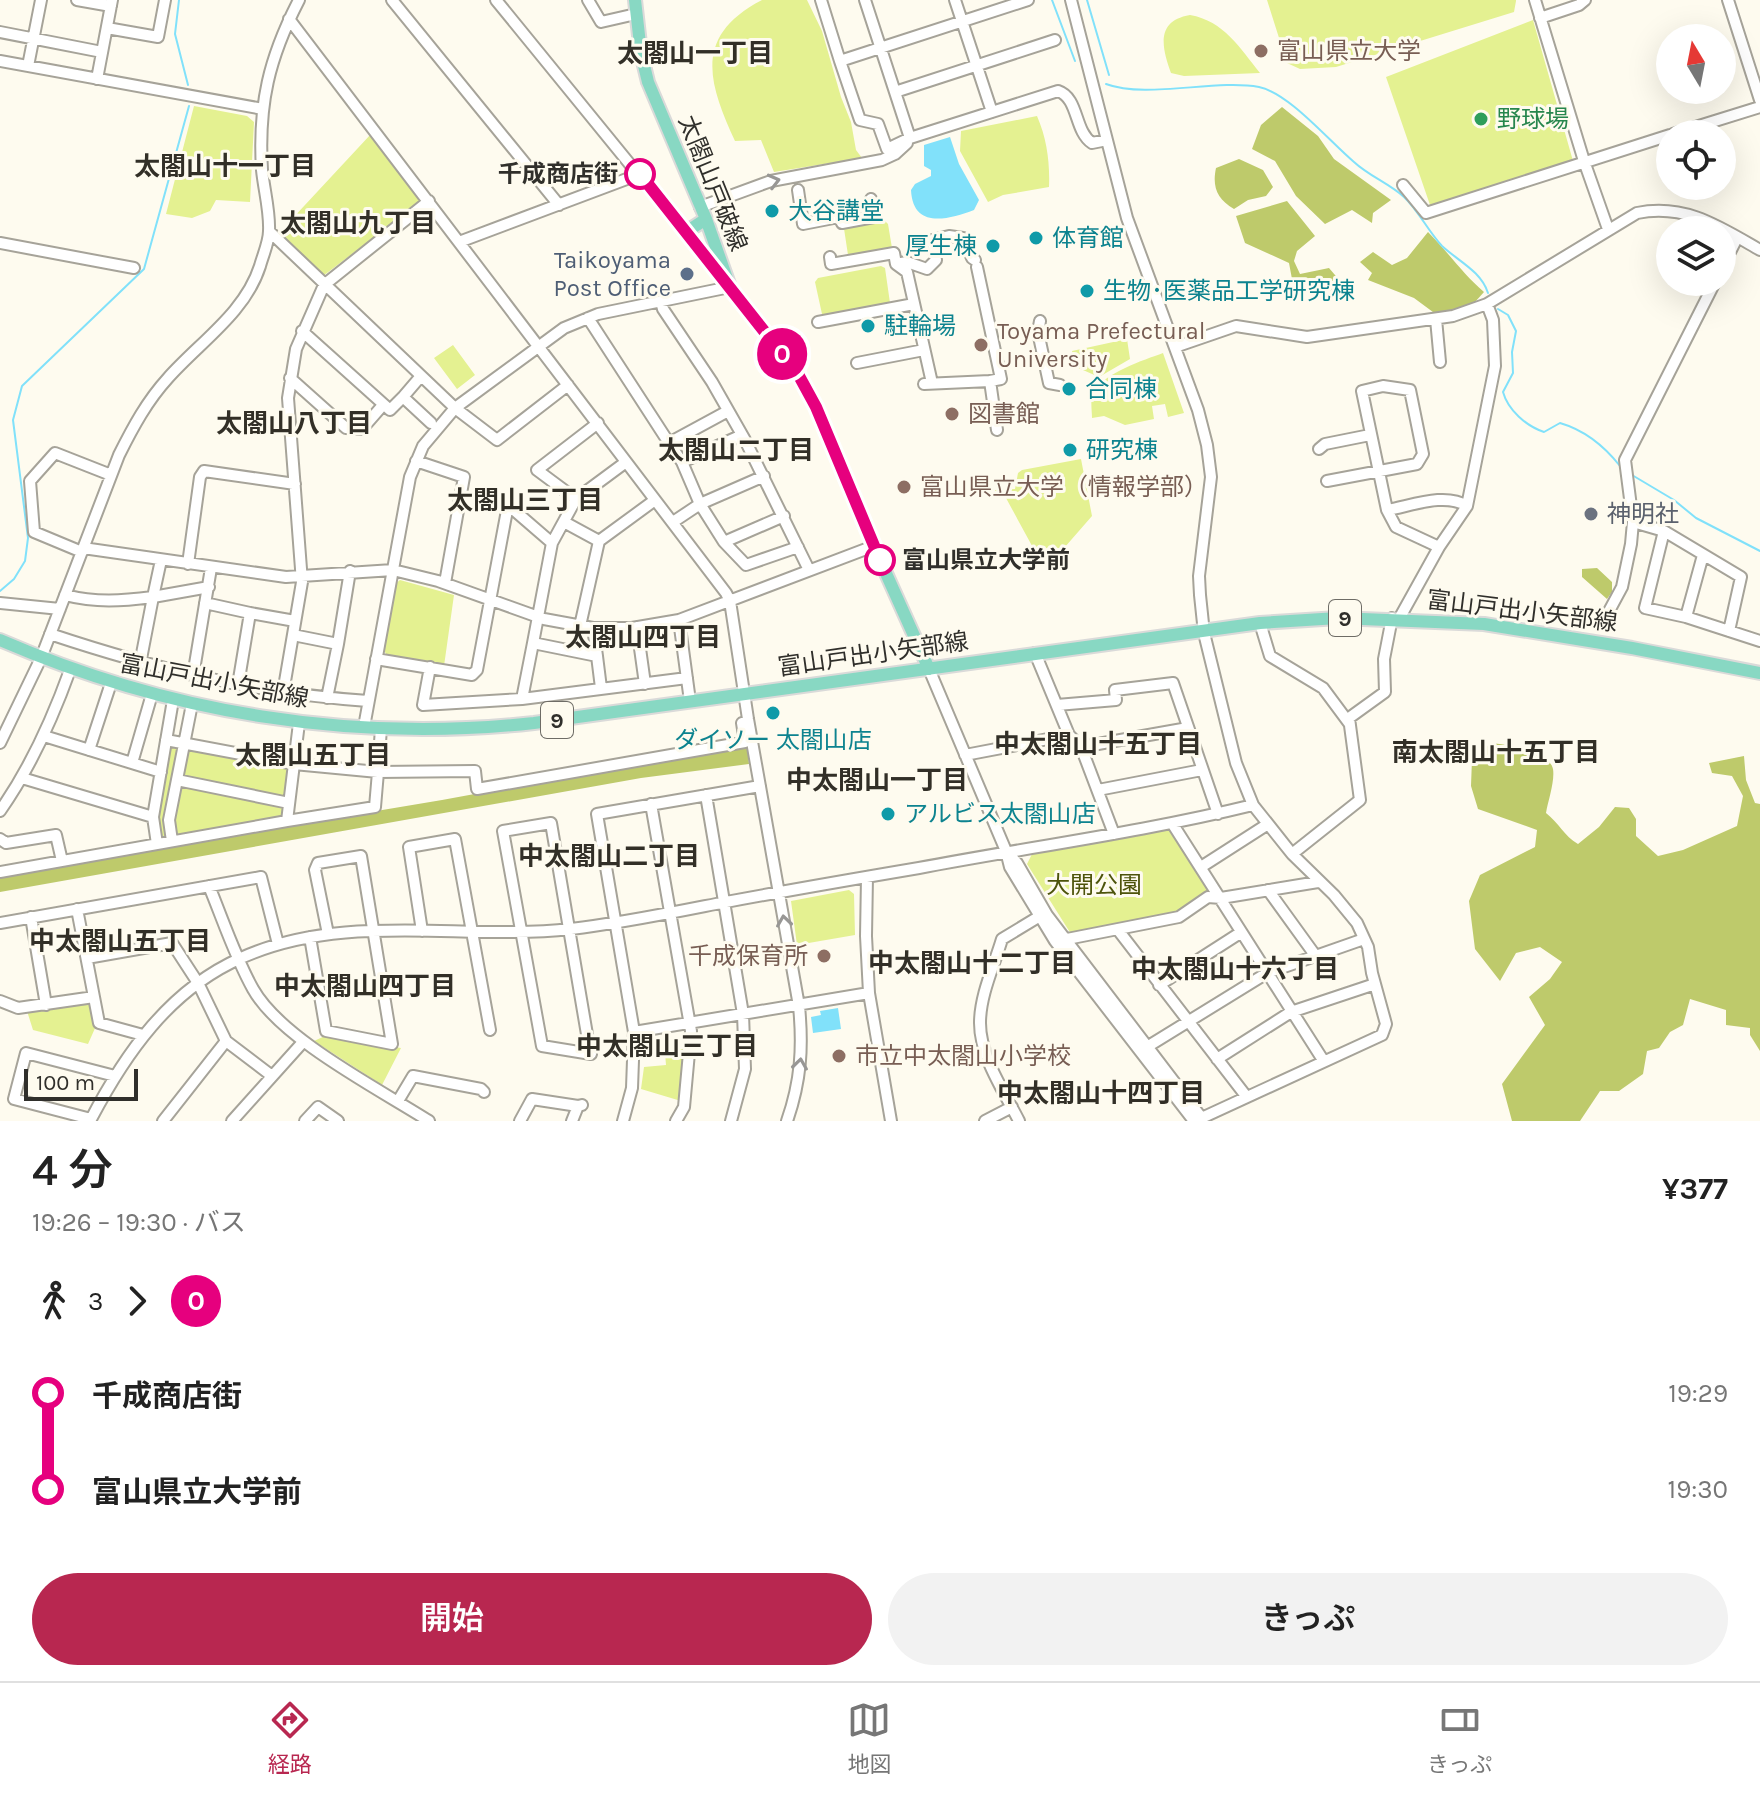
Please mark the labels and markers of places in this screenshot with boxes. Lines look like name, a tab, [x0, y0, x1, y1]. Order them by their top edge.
place label: 富山県立大学	[1277, 37, 1421, 65]
marker: 富山県立大学	[1252, 42, 1270, 60]
place label: 野球場	[1497, 105, 1569, 133]
marker: 野球場	[1472, 110, 1490, 128]
marker: 千成商店街	[625, 159, 655, 189]
place label: 千成商店街	[498, 160, 618, 188]
place label: 大谷講堂	[788, 197, 884, 225]
marker: 大谷講堂	[763, 202, 781, 220]
place label: 体育館	[1052, 224, 1124, 252]
marker: 体育館	[1027, 229, 1045, 247]
place label: 厚生棟	[905, 232, 977, 260]
marker: 厚生棟	[984, 237, 1002, 255]
place label: Taikoyama Post Office	[553, 246, 671, 302]
marker: Taikoyama Post Office	[678, 265, 696, 283]
place label: 生物･医薬品工学研究棟	[1103, 277, 1355, 305]
marker: 生物･医薬品工学研究棟	[1078, 282, 1096, 300]
place label: 駐輪場	[884, 312, 956, 340]
marker: 駐輪場	[859, 317, 877, 335]
place label: Toyama Prefectural University	[997, 317, 1205, 373]
marker: Toyama Prefectural University	[972, 336, 990, 354]
place label: 合同棟	[1085, 375, 1157, 403]
marker: 合同棟	[1060, 380, 1078, 398]
place label: 図書館	[968, 400, 1040, 428]
marker: 図書館	[943, 405, 961, 423]
place label: 研究棟	[1086, 436, 1158, 464]
marker: 研究棟	[1061, 441, 1079, 459]
place label: 富山県立大学（情報学部）	[920, 473, 1208, 501]
marker: 富山県立大学（情報学部）	[895, 478, 913, 496]
place label: 神明社	[1607, 500, 1679, 528]
marker: 神明社	[1582, 505, 1600, 523]
marker: 富山県立大学前	[865, 545, 895, 575]
place label: 富山県立大学前	[902, 546, 1070, 574]
marker: ダイソー 太閤山店	[764, 704, 782, 722]
place label: ダイソー 太閤山店	[674, 726, 872, 754]
place label: アルビス太閤山店	[904, 800, 1096, 828]
marker: アルビス太閤山店	[879, 805, 897, 823]
place label: 千成保育所	[688, 942, 808, 970]
marker: 千成保育所	[815, 947, 833, 965]
place label: 市立中太閤山小学校	[855, 1042, 1071, 1070]
marker: 市立中太閤山小学校	[830, 1047, 848, 1065]

